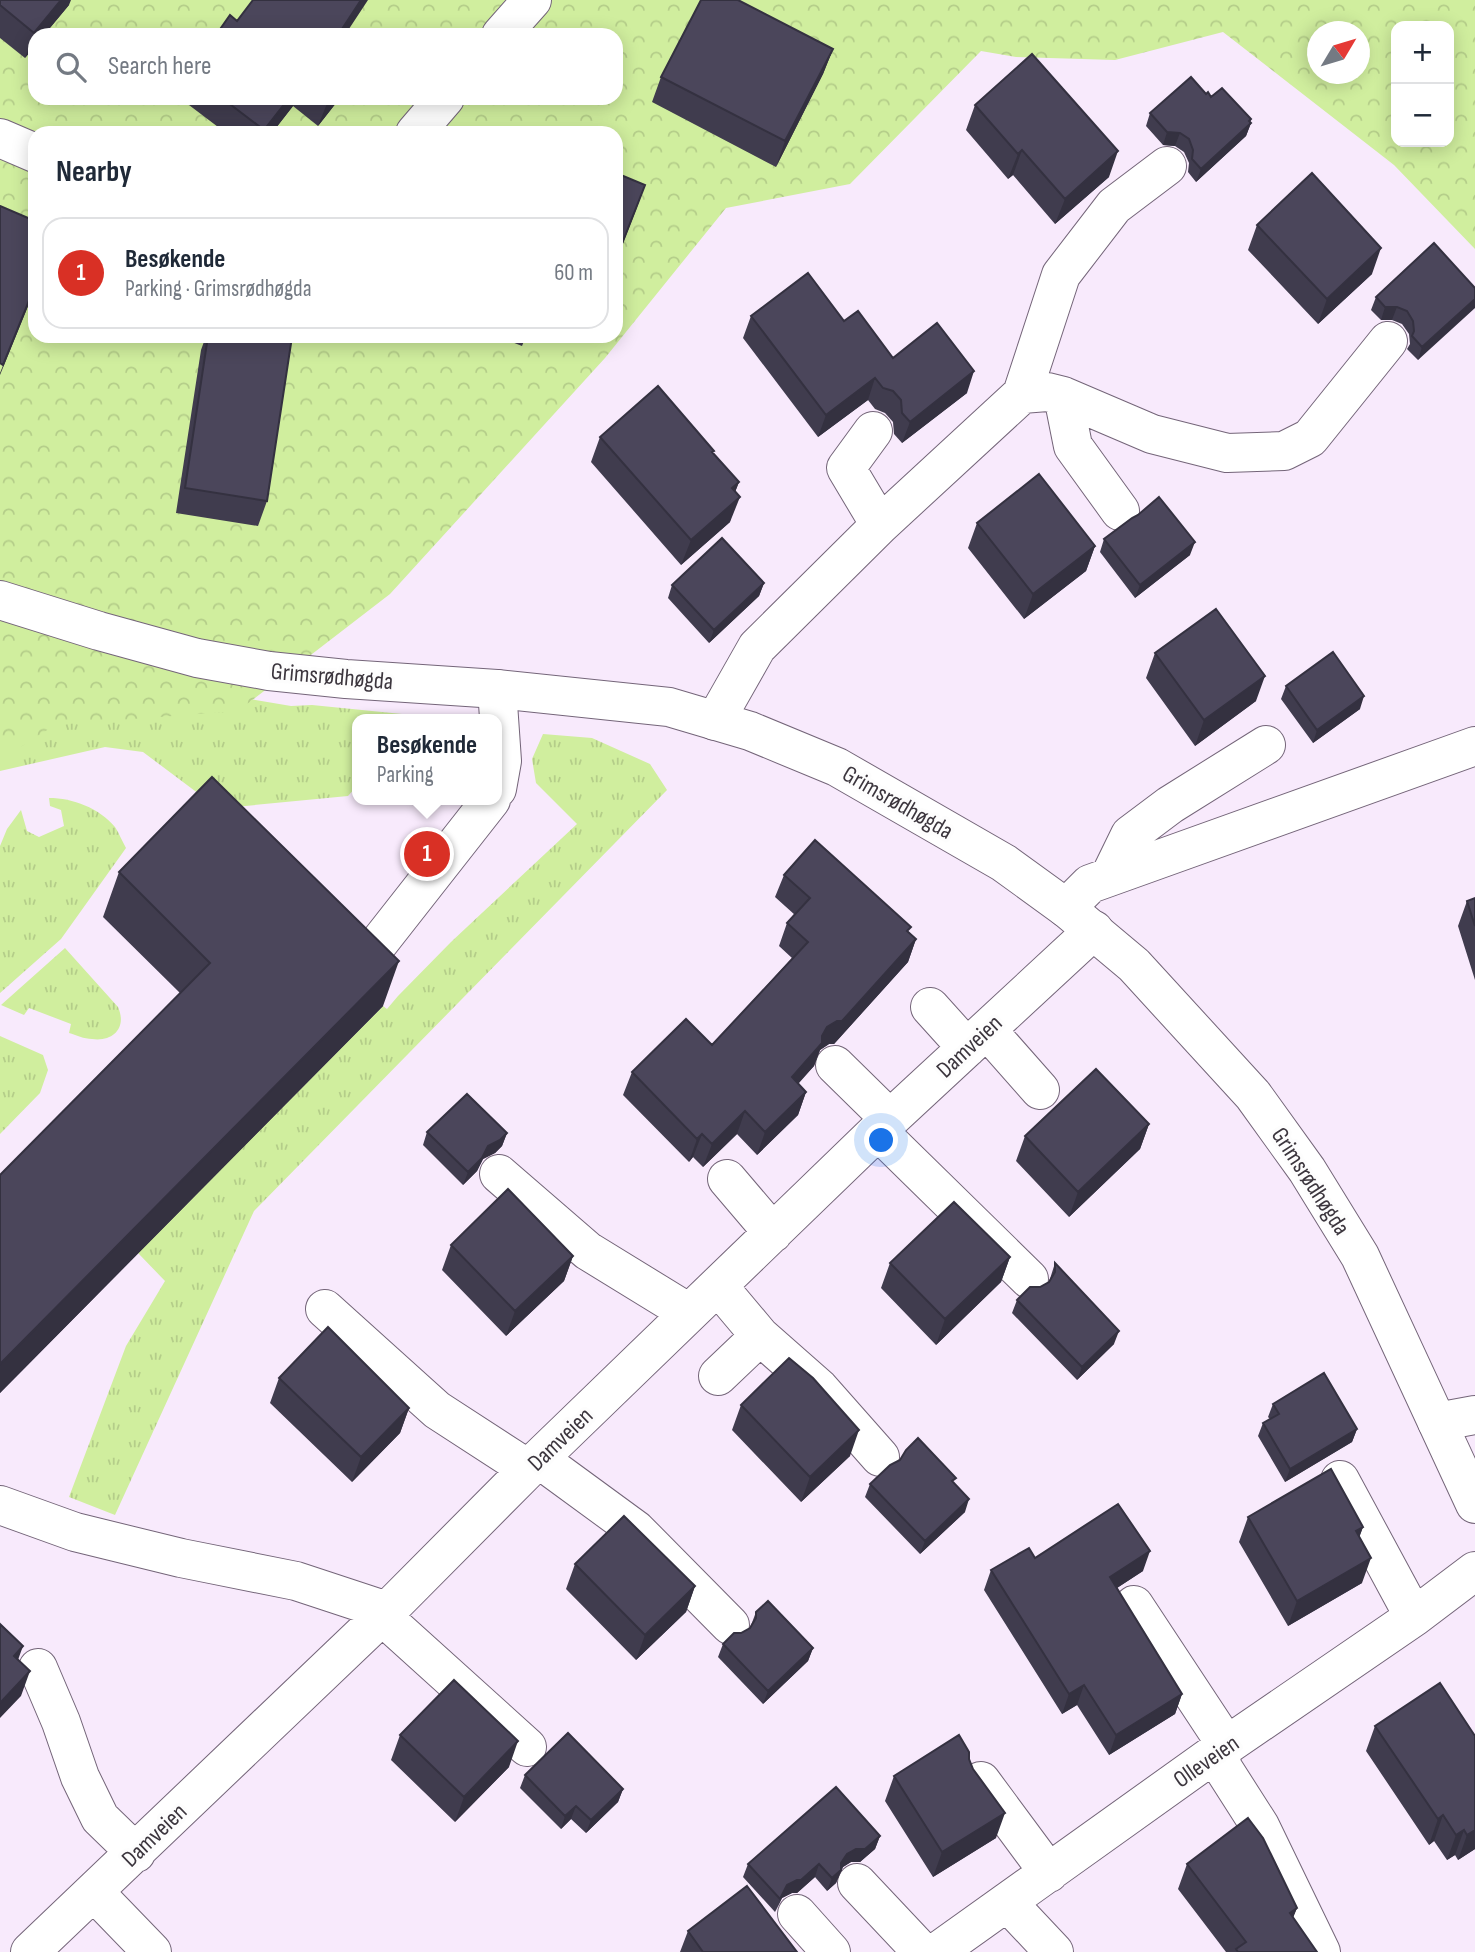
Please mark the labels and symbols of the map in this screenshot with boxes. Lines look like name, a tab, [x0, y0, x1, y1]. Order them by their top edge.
north arrow	[1307, 21, 1370, 84]
street label: Grimsrødhøgda	[270, 657, 394, 696]
street label: Grimsrødhøgda	[837, 759, 958, 846]
pin: 1	[404, 828, 450, 880]
street label: Damveien	[930, 1009, 1008, 1084]
street label: Grimsrødhøgda	[1265, 1122, 1356, 1241]
your location	[864, 1123, 898, 1157]
street label: Damveien	[522, 1401, 599, 1477]
street label: Olleveien	[1168, 1728, 1245, 1794]
street label: Damveien	[116, 1797, 193, 1873]

